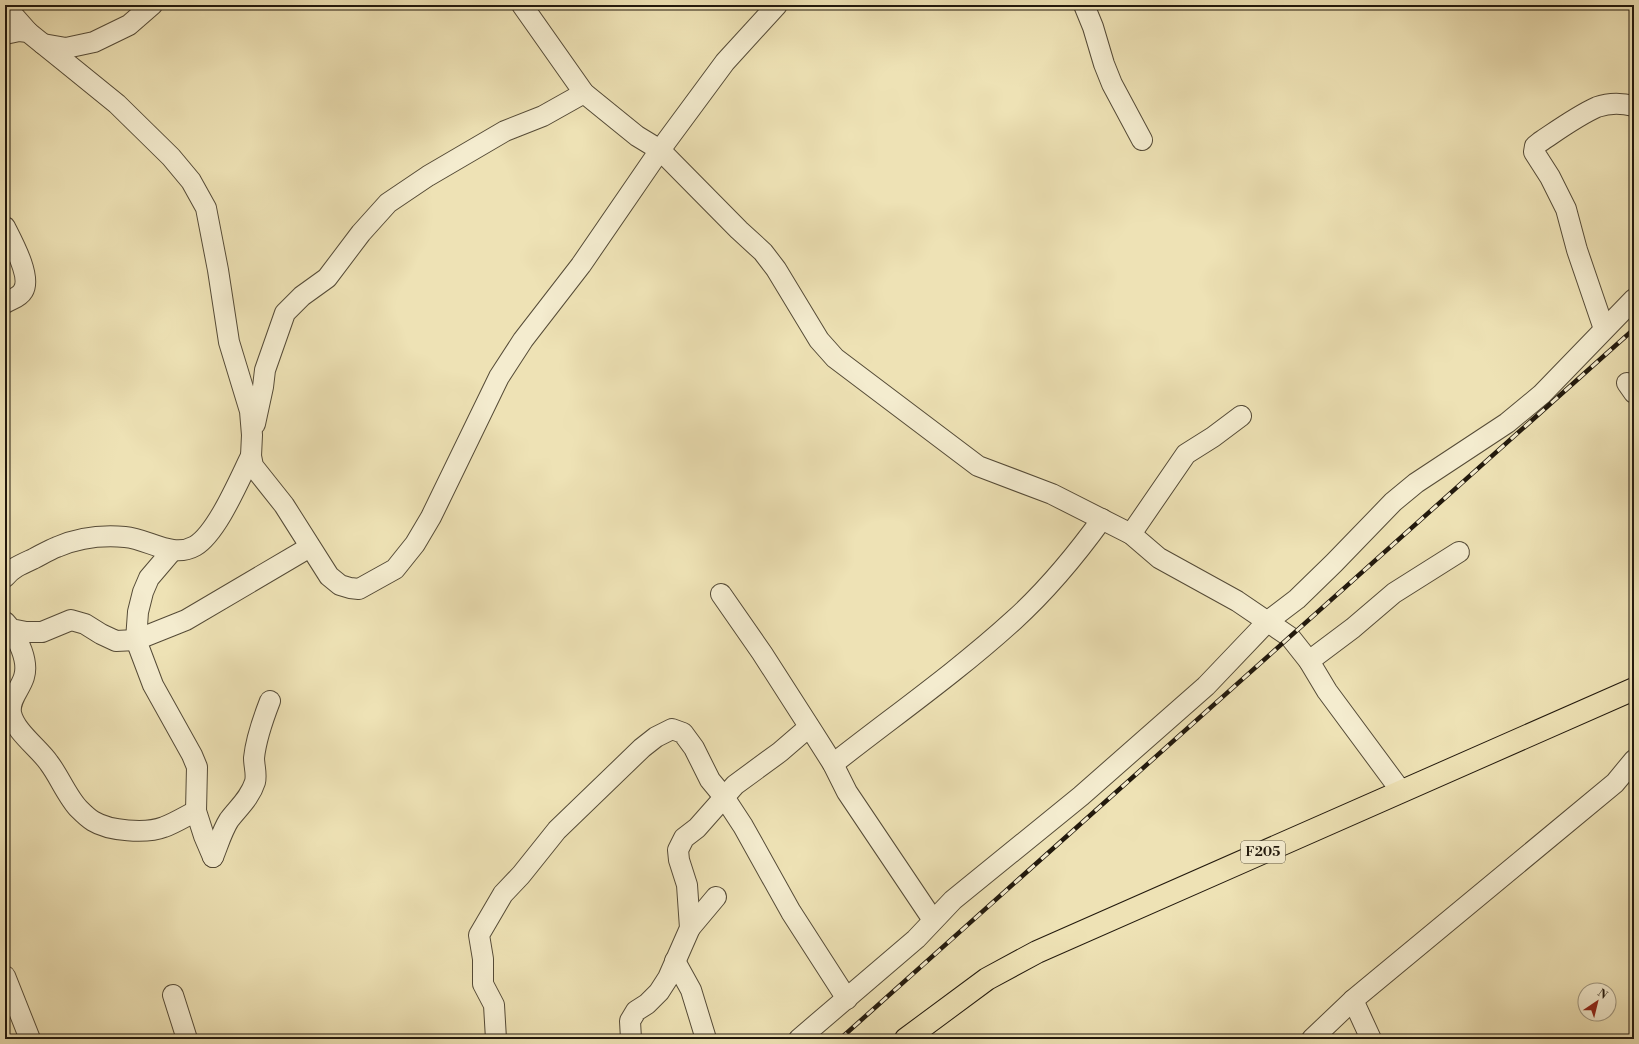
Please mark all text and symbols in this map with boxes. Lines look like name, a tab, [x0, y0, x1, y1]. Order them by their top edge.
road number: F205	[1241, 841, 1285, 863]
north arrow	[1577, 982, 1617, 1022]
text: N	[1595, 986, 1610, 1003]

